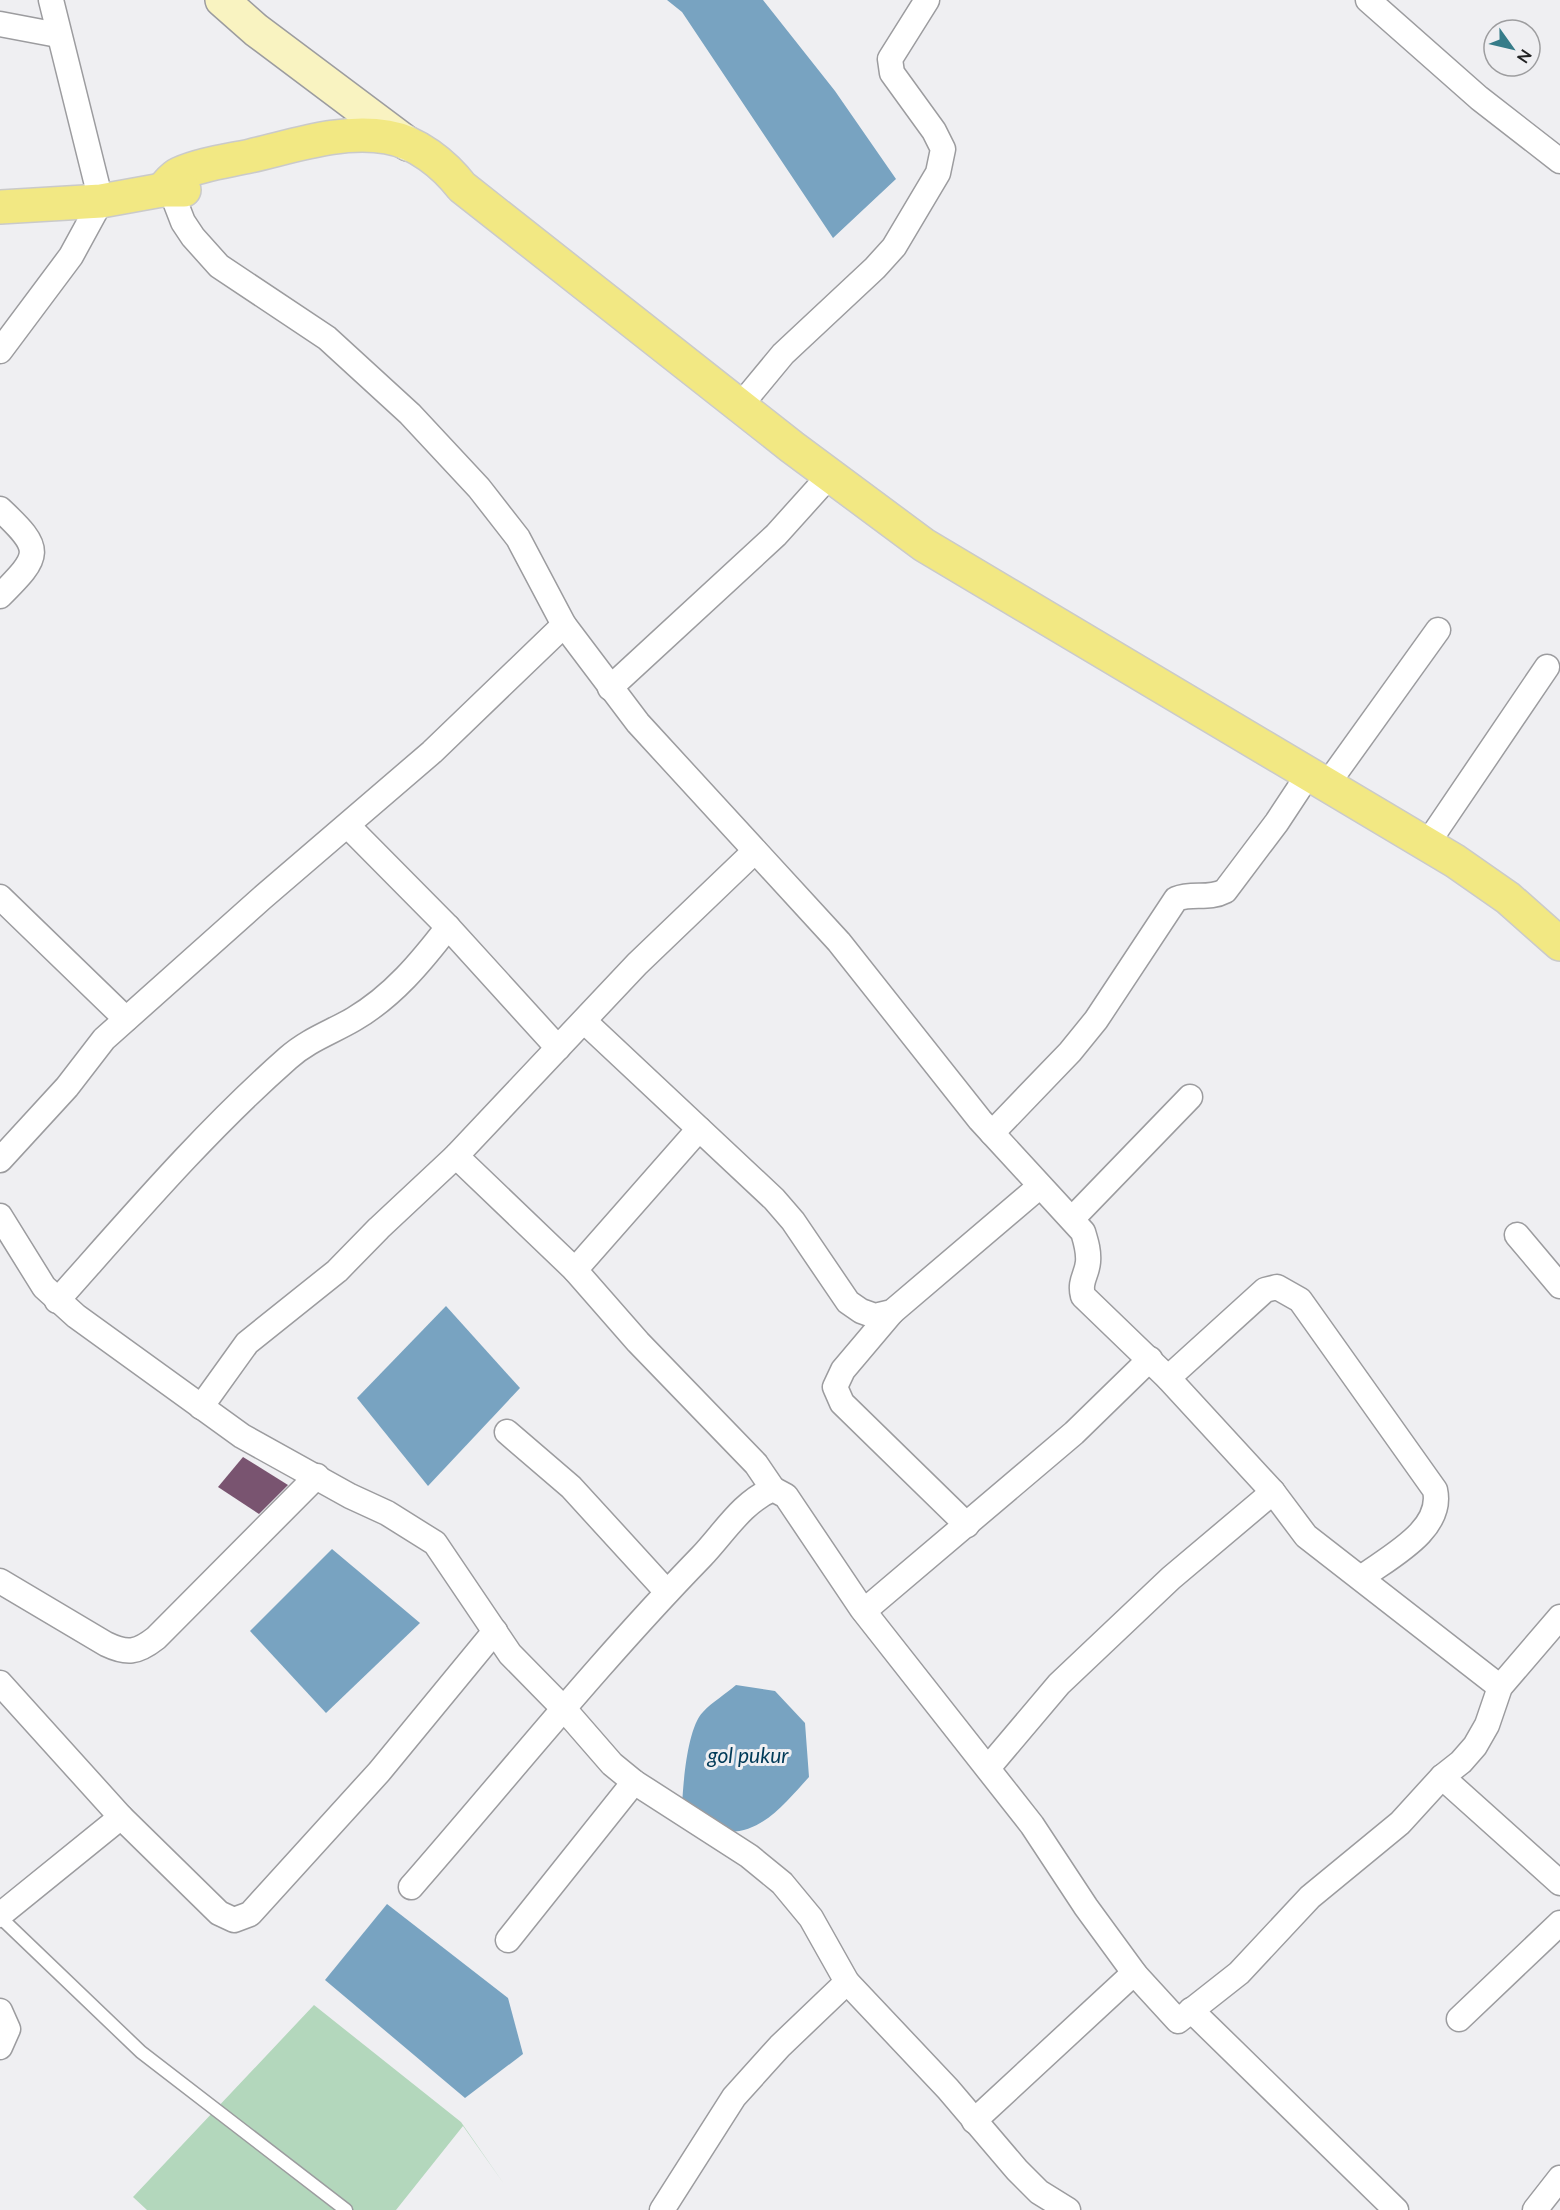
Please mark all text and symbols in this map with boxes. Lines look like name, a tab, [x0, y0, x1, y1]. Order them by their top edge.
north arrow	[1482, 18, 1542, 78]
text: N	[1514, 46, 1536, 67]
water label: gol pukur	[707, 1742, 789, 1767]

